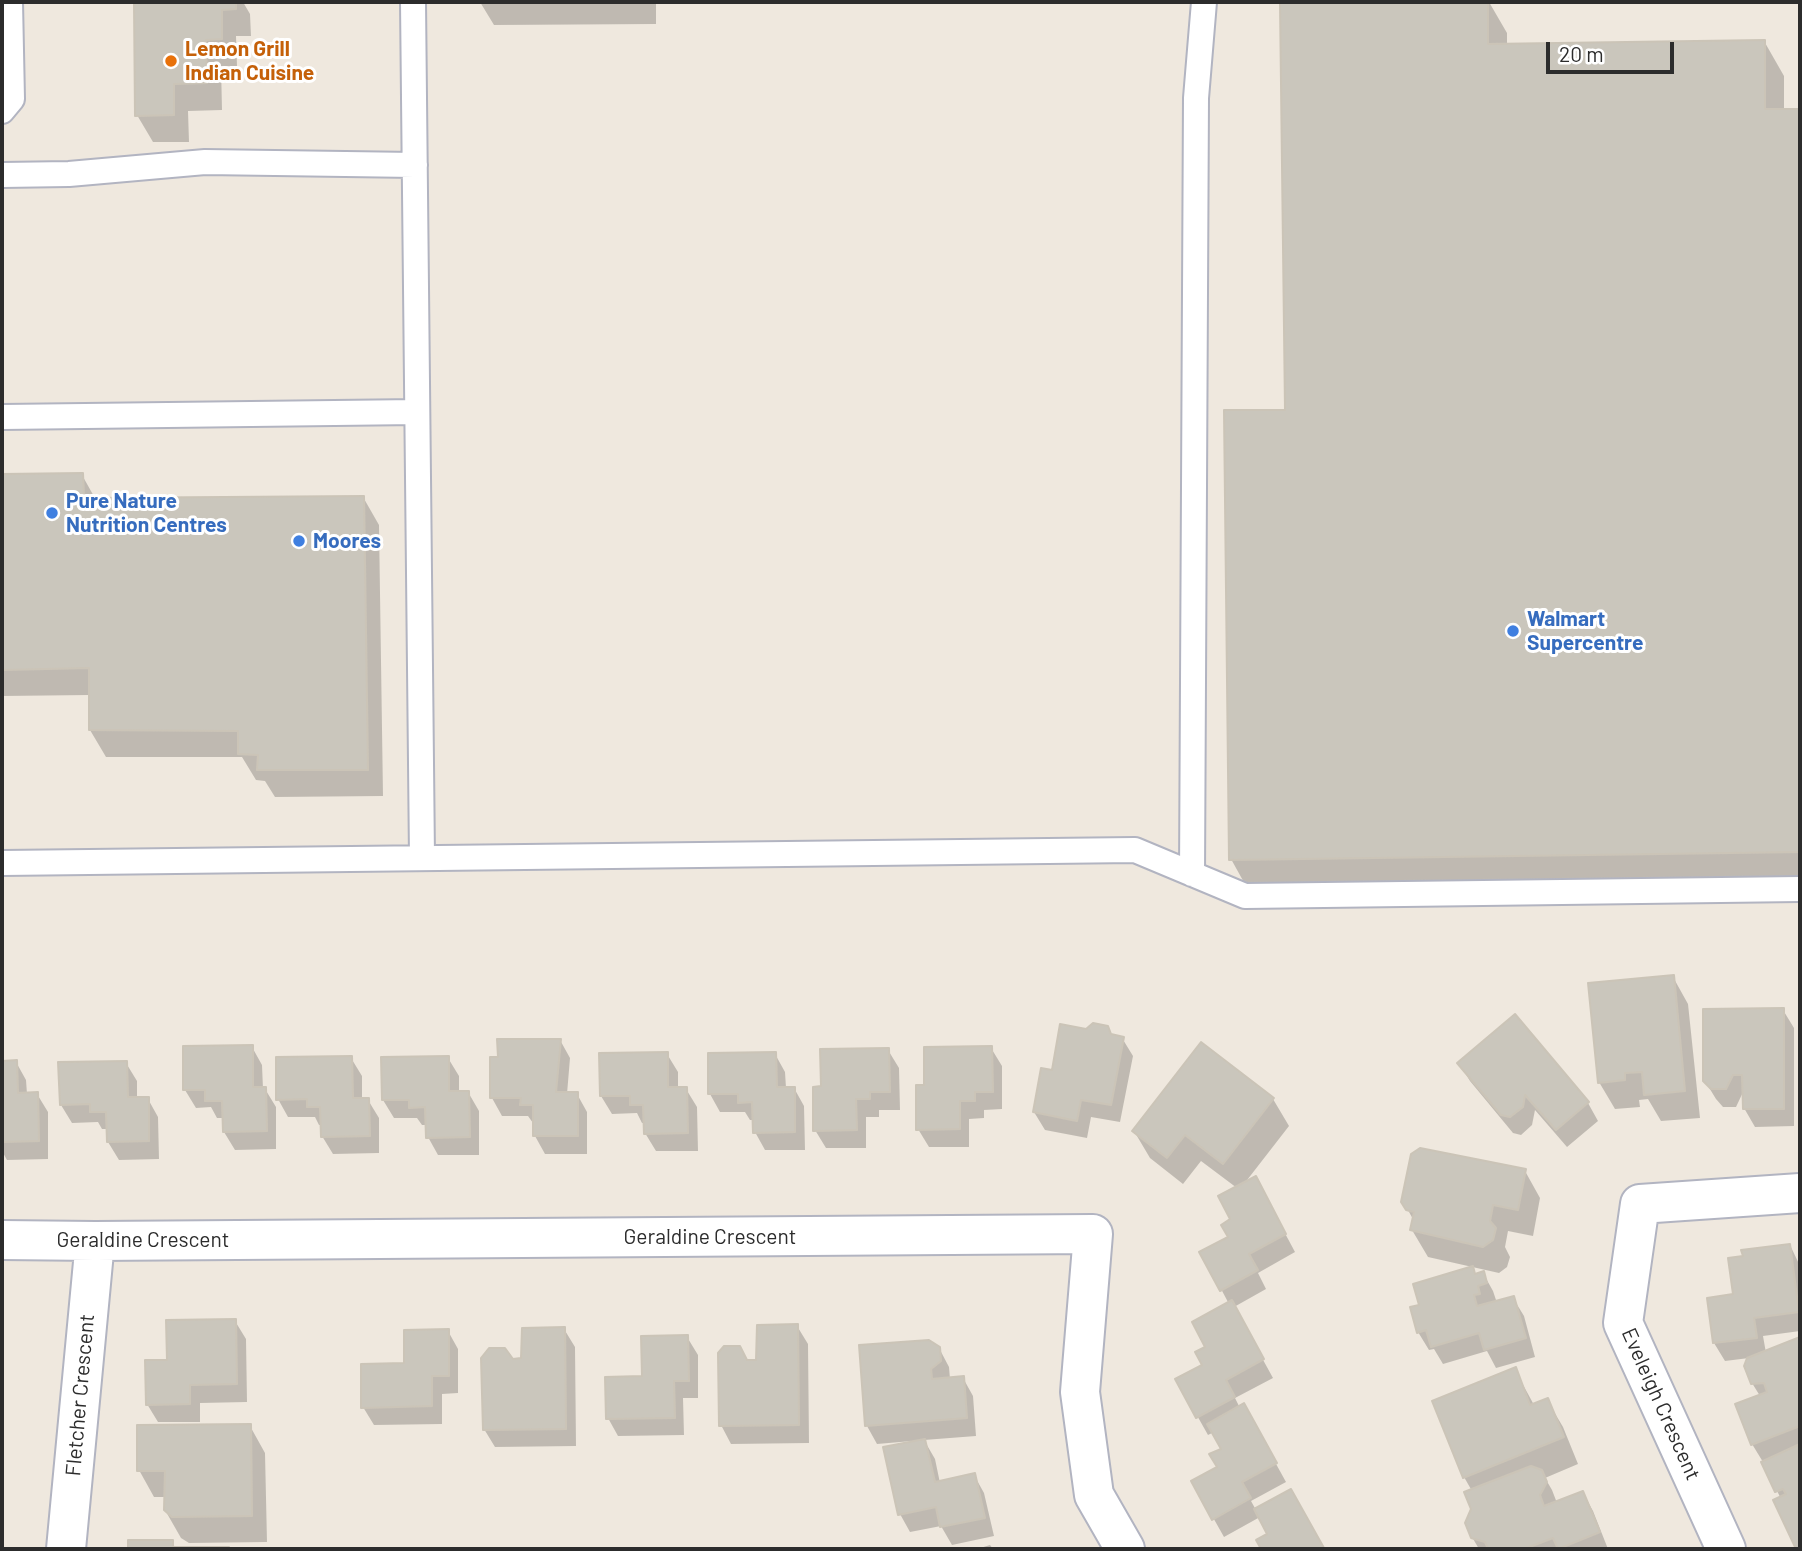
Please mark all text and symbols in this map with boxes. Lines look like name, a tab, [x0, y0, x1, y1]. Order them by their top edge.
scale bar	[1550, 28, 1678, 72]
place label: Lemon Grill Indian Cuisine	[185, 36, 314, 86]
text: 20 m	[1559, 41, 1604, 66]
marker: Lemon Grill Indian Cuisine	[163, 53, 179, 69]
place label: Pure Nature Nutrition Centres	[66, 488, 227, 538]
marker: Pure Nature Nutrition Centres	[44, 505, 60, 521]
place label: Moores	[313, 528, 381, 554]
marker: Moores	[291, 533, 307, 549]
place label: Walmart Supercentre	[1527, 606, 1643, 656]
marker: Walmart Supercentre	[1505, 623, 1521, 639]
street label: Geraldine Crescent	[624, 1224, 796, 1250]
street label: Geraldine Crescent	[57, 1227, 229, 1253]
street label: Fletcher Crescent	[60, 1313, 100, 1477]
street label: Eveleigh Crescent	[1616, 1324, 1706, 1484]

